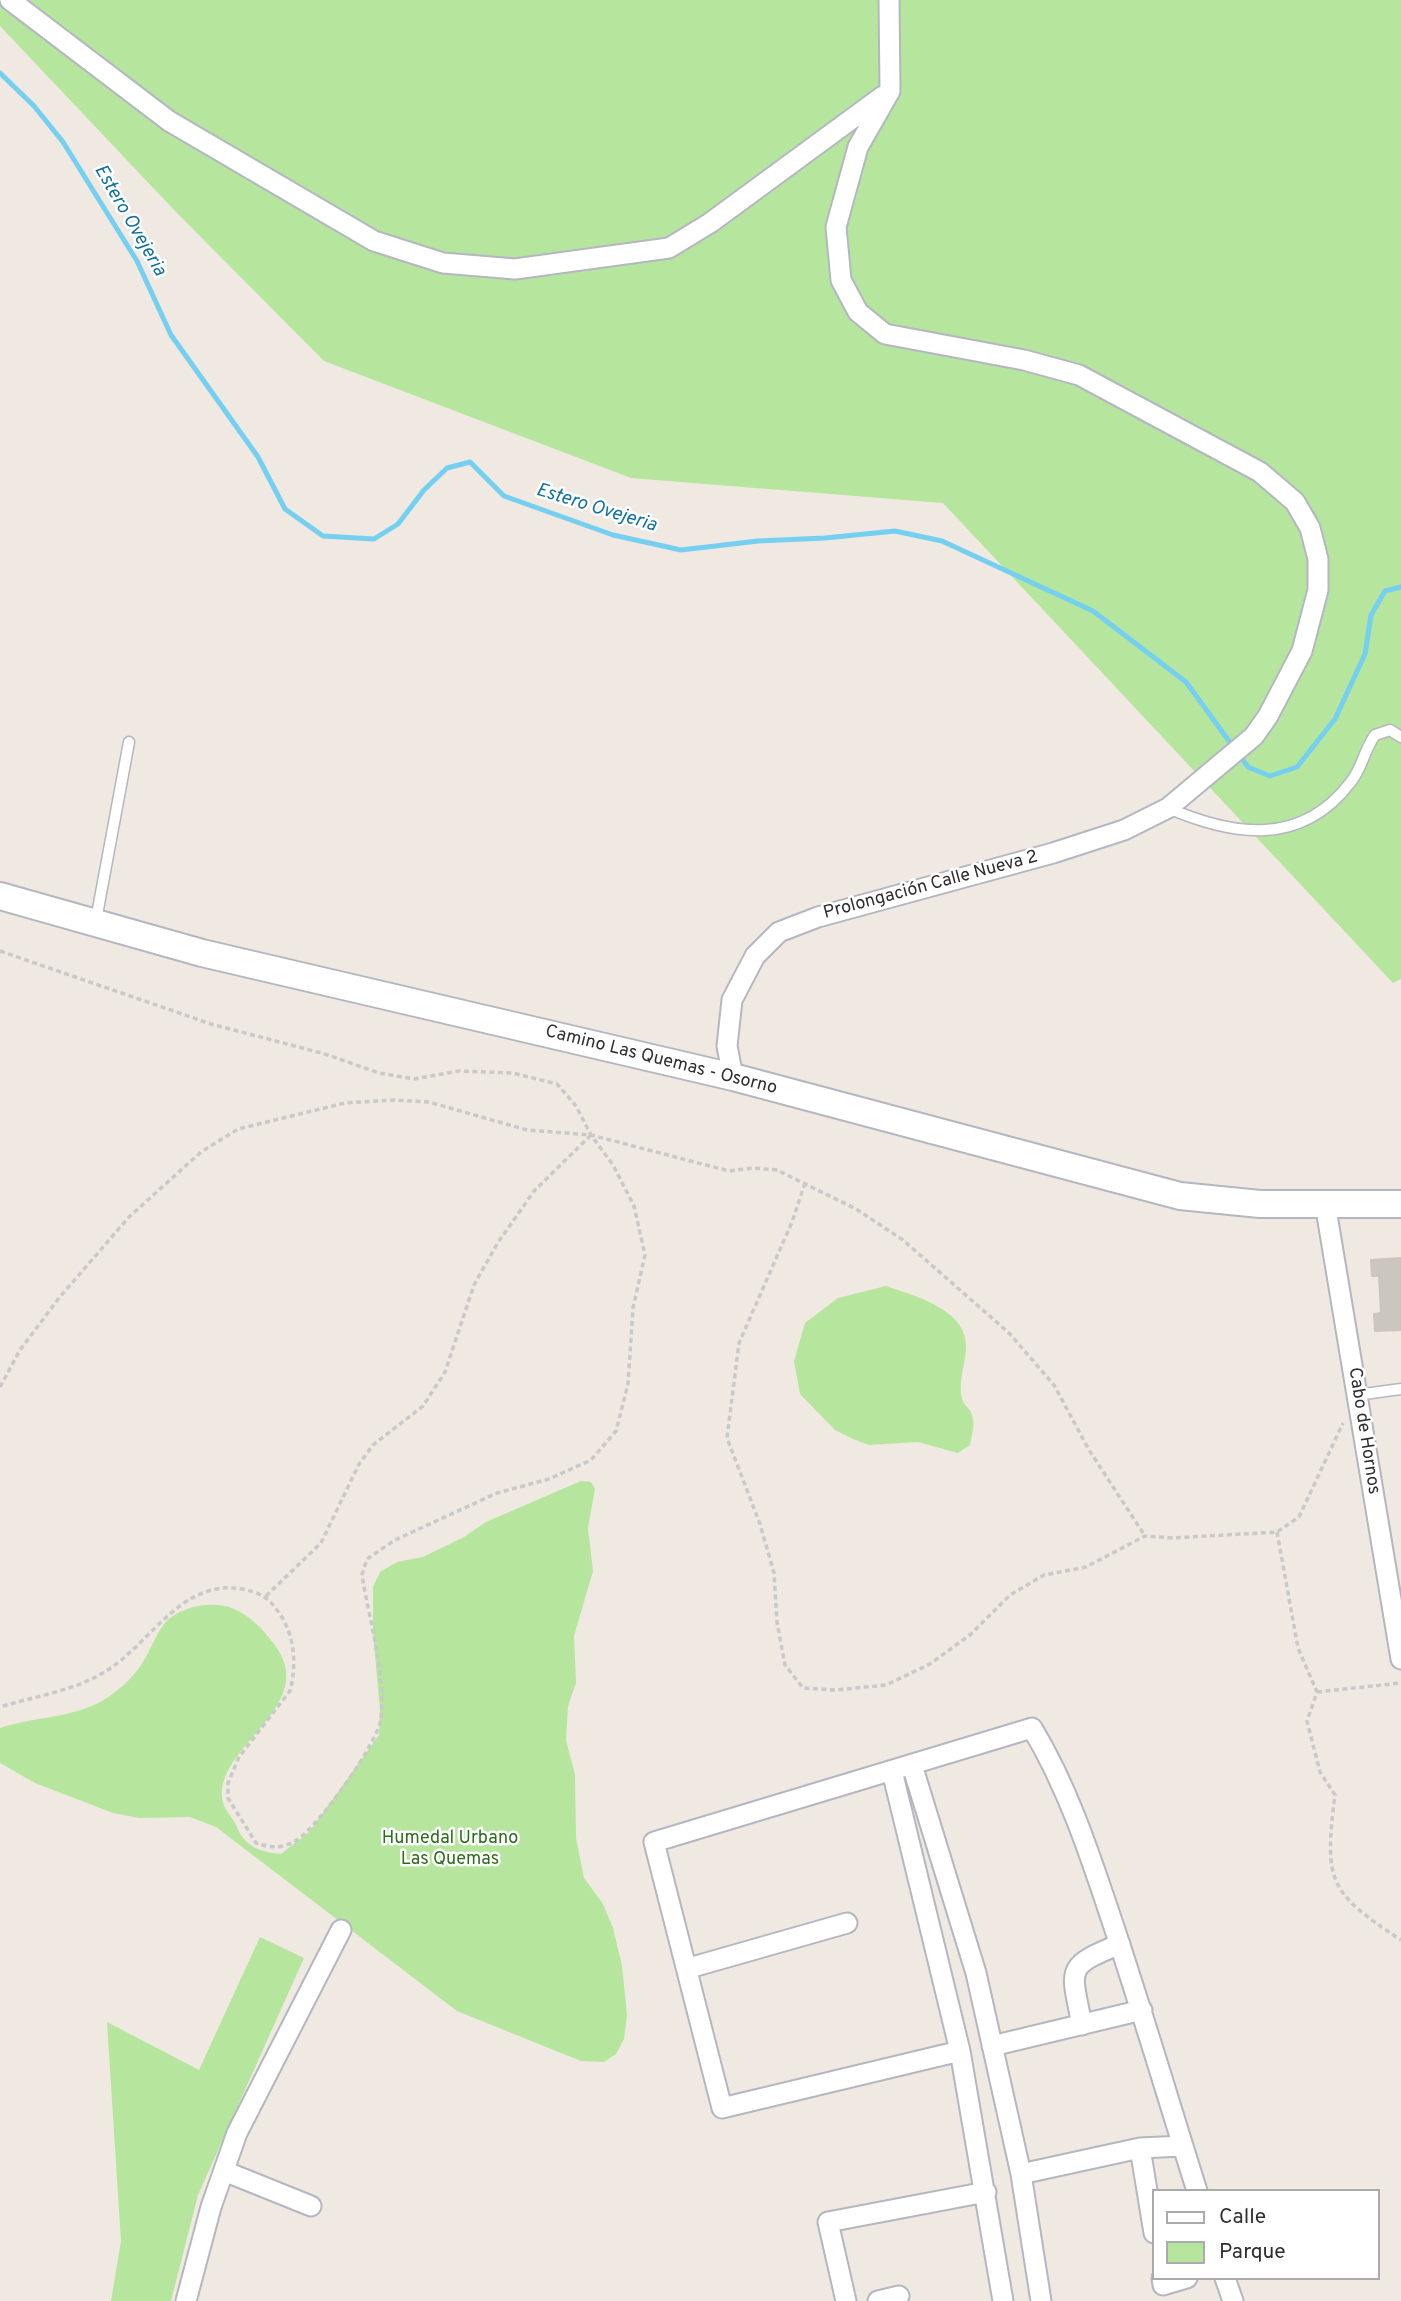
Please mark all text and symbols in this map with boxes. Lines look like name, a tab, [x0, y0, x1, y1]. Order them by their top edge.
water label: Estero Ovejeria	[88, 161, 170, 281]
water label: Estero Ovejeria	[533, 480, 659, 538]
street label: Prolongación Calle Nueva 2	[821, 847, 1041, 925]
street label: Camino Las Quemas - Osorno	[543, 1022, 779, 1100]
street label: Cabo de Hornos	[1342, 1366, 1384, 1496]
park label: Humedal Urbano Las Quemas	[382, 1828, 518, 1870]
legend	[1152, 2189, 1380, 2280]
text: Calle	[1219, 2204, 1266, 2231]
text: Parque	[1219, 2239, 1286, 2266]

